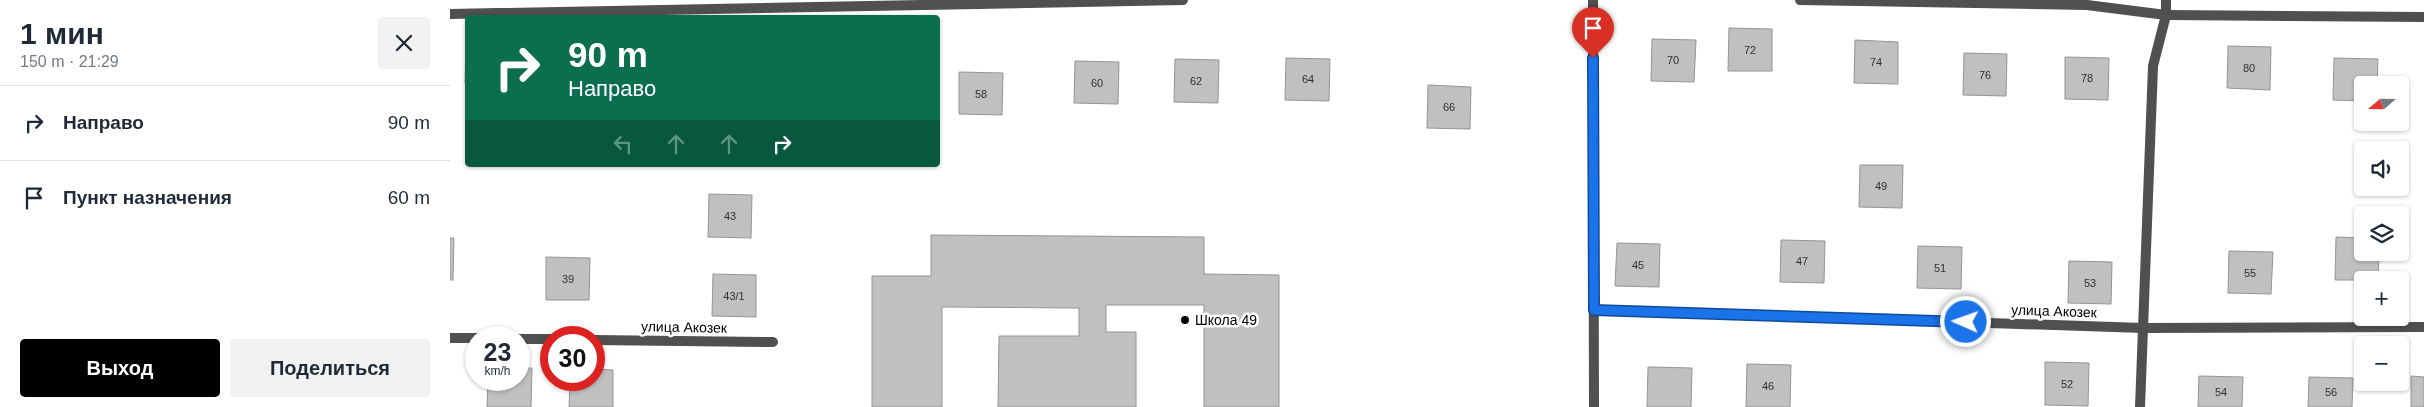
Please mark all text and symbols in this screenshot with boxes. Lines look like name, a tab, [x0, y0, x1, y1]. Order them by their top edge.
pin	[1572, 7, 1614, 58]
icon: arrive	[1579, 14, 1607, 42]
text: 1 мин	[20, 17, 104, 50]
button: close	[378, 17, 430, 69]
icon: right	[485, 35, 550, 100]
text: 90 m	[568, 35, 648, 74]
house number: 72	[1744, 44, 1756, 56]
text: 150 m · 21:29	[20, 53, 119, 70]
house number: 70	[1667, 54, 1679, 66]
house number: 74	[1870, 56, 1882, 68]
house number: 80	[2243, 62, 2255, 74]
house number: 76	[1979, 69, 1991, 81]
house number: 78	[2081, 72, 2093, 84]
house number: 64	[1302, 73, 1314, 85]
house number: 62	[1190, 75, 1202, 87]
text: Направо	[568, 76, 656, 101]
north arrow	[2354, 76, 2409, 131]
map controls	[2354, 76, 2409, 391]
house number: 60	[1091, 77, 1103, 89]
house number: 58	[975, 88, 987, 100]
house number: 66	[1443, 101, 1455, 113]
icon: right	[20, 109, 48, 137]
text: Направо	[63, 112, 144, 133]
text: 90 m	[388, 112, 430, 133]
icon: left	[609, 130, 637, 158]
icon: ahead	[662, 130, 690, 158]
icon: ahead	[715, 130, 743, 158]
icon: right	[768, 130, 796, 158]
button: sound	[2354, 141, 2409, 196]
house number: 49	[1875, 180, 1887, 192]
icon: arrive	[20, 184, 48, 212]
text: Пункт назначения	[63, 187, 232, 208]
text: 60 m	[388, 187, 430, 208]
button: layers	[2354, 206, 2409, 261]
house number: 43	[724, 210, 736, 222]
house number: 47	[1796, 255, 1808, 267]
house number: 45	[1632, 259, 1644, 271]
house number: 51	[1934, 262, 1946, 274]
house number: 55	[2244, 267, 2256, 279]
button: +	[2354, 271, 2409, 326]
house number: 39	[562, 273, 574, 285]
house number: 53	[2084, 277, 2096, 289]
house number: 43/1	[723, 290, 745, 302]
position arrow	[1939, 295, 1991, 347]
street label: улица Акозек	[2011, 302, 2098, 321]
place label: Школа 49	[1195, 312, 1257, 328]
marker: Школа 49	[1179, 314, 1191, 326]
street label: улица Акозек	[641, 318, 728, 336]
speed limit sign: 30	[540, 326, 605, 391]
button: −	[2354, 336, 2409, 391]
text: 23	[484, 338, 511, 366]
button: Выход	[20, 339, 220, 397]
button: Поделиться	[230, 339, 430, 397]
text: km/h	[484, 364, 511, 378]
house number: 52	[2061, 378, 2073, 390]
house number: 46	[1762, 380, 1774, 392]
house number: 54	[2215, 386, 2227, 398]
house number: 56	[2325, 386, 2337, 398]

